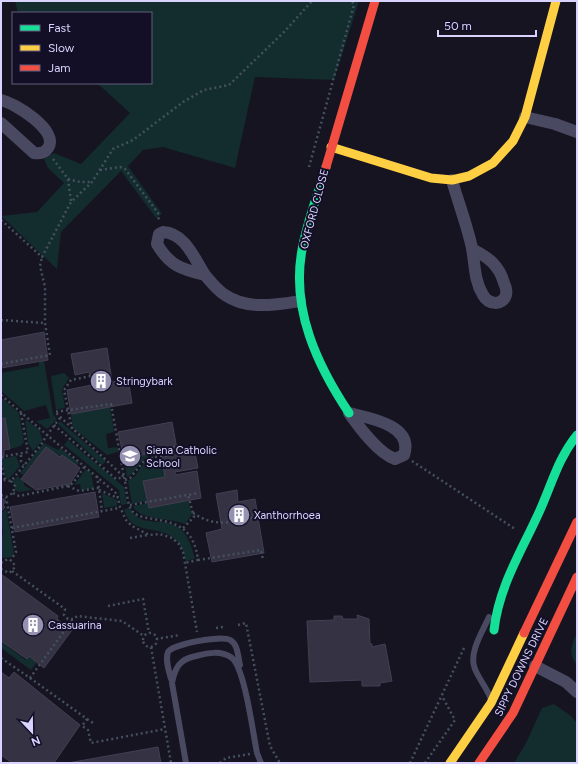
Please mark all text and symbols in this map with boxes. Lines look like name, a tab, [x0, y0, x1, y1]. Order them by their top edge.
legend	[12, 12, 152, 84]
scale bar	[438, 12, 536, 38]
text: 50 m	[444, 19, 472, 33]
text: Fast	[48, 21, 71, 35]
text: Slow	[48, 41, 75, 55]
text: Jam	[48, 61, 71, 75]
street label: OXFORD CLOSE	[298, 168, 331, 251]
building icon: Stringybark	[88, 368, 114, 394]
place label: Stringybark	[116, 375, 173, 388]
school or university icon: Siena Catholic School	[117, 443, 143, 469]
place label: Siena Catholic School	[146, 444, 217, 470]
building icon: Xanthorrhoea	[226, 502, 252, 528]
place label: Xanthorrhoea	[254, 509, 321, 522]
building icon: Cassuarina	[20, 612, 46, 638]
street label: SIPPY DOWNS DRIVE	[492, 616, 551, 719]
place label: Cassuarina	[48, 619, 102, 632]
north arrow	[12, 712, 52, 752]
text: N	[29, 733, 42, 748]

